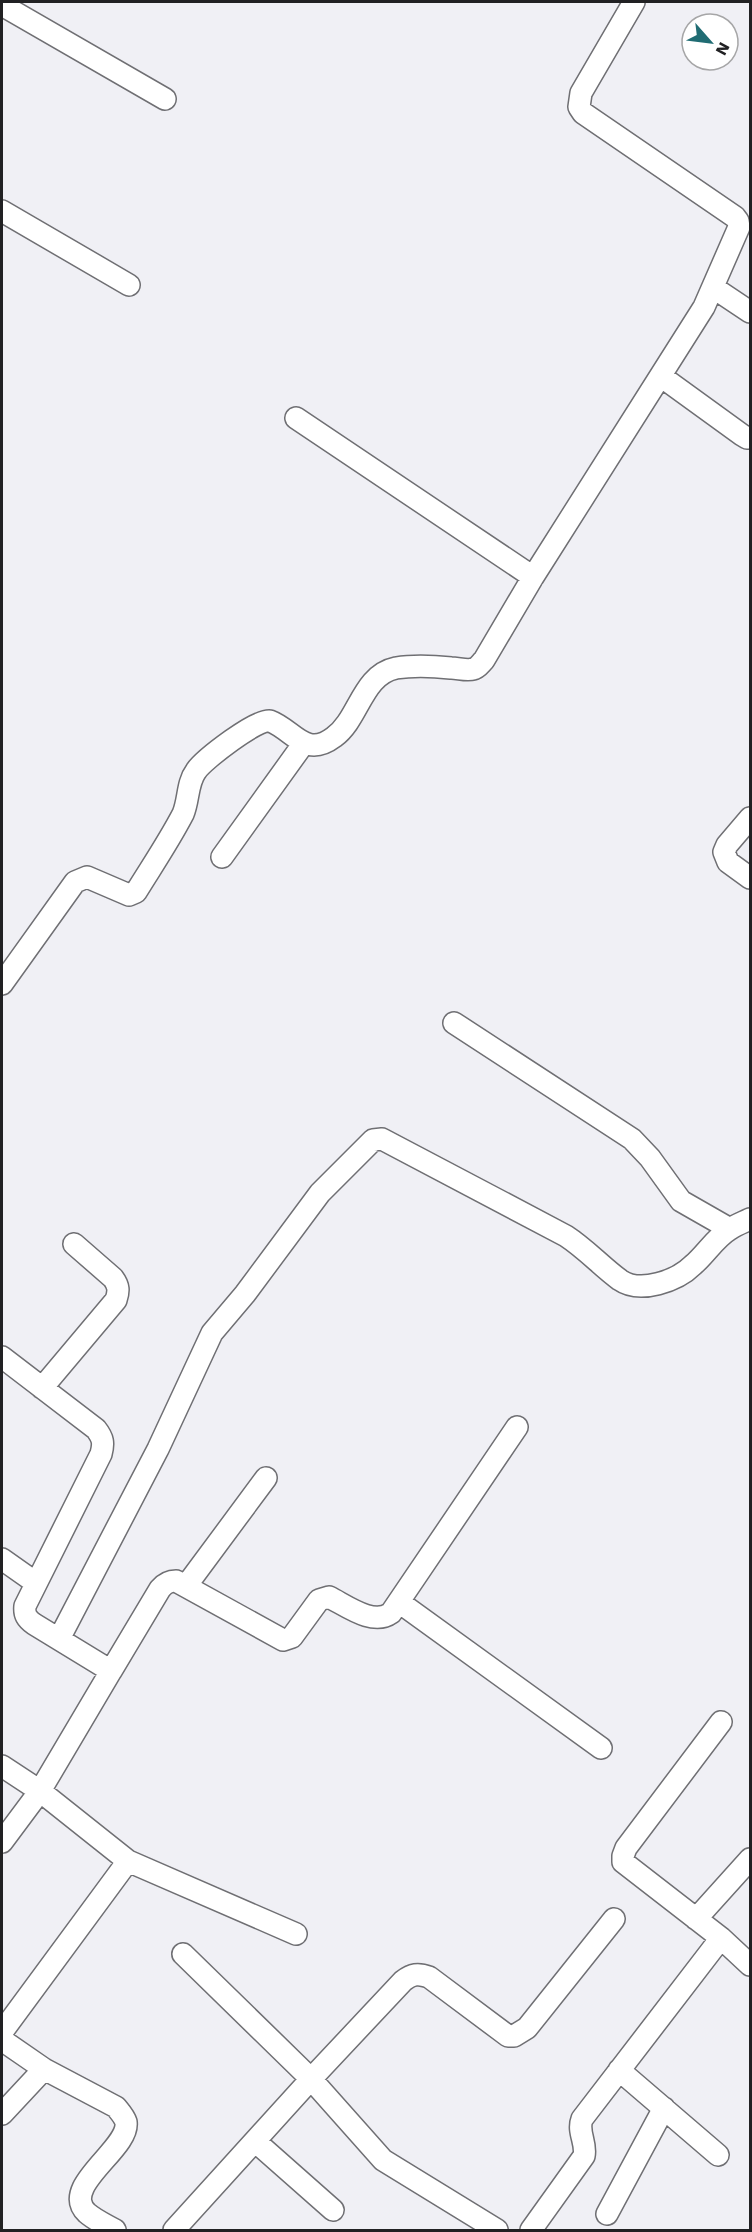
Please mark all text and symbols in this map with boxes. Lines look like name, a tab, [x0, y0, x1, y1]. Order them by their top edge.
north arrow	[680, 12, 740, 72]
text: N	[712, 39, 734, 59]

